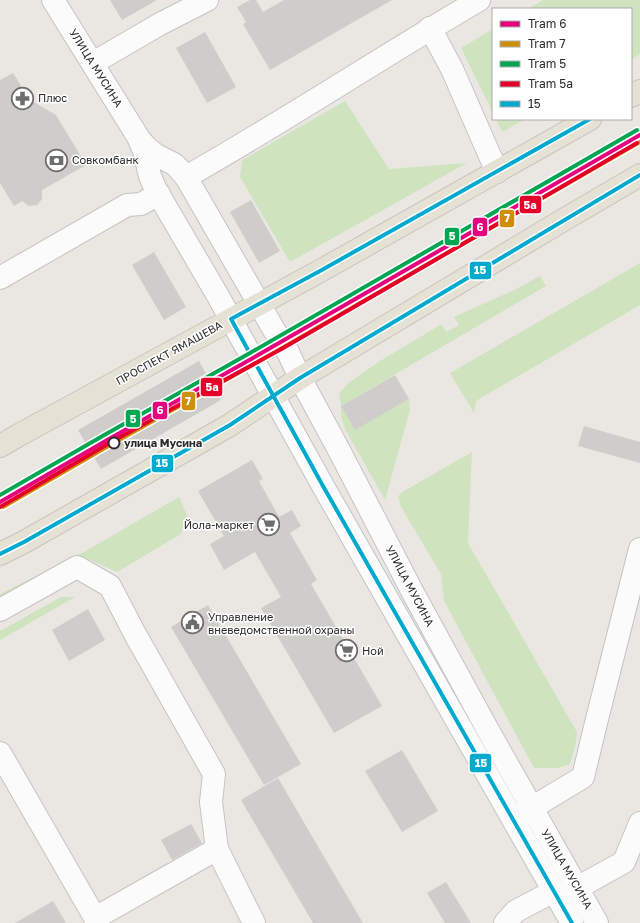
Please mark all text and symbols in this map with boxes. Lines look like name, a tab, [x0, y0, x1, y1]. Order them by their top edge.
legend	[492, 8, 632, 120]
text: Tram 6	[528, 16, 567, 31]
street label: УЛИЦА МУСИНА	[67, 26, 126, 110]
text: Tram 7	[528, 36, 566, 51]
text: Tram 5	[528, 56, 566, 71]
text: Tram 5а	[528, 76, 573, 91]
pharmacy icon: Плюс	[9, 85, 35, 111]
place label: Плюс	[38, 91, 67, 104]
text: 15	[528, 96, 541, 111]
bank icon: Совкомбанк	[43, 147, 69, 173]
place label: Совкомбанк	[72, 153, 139, 166]
line badge: 5а	[519, 195, 542, 214]
text: 5а	[523, 198, 537, 211]
line badge: 7	[499, 209, 515, 228]
text: 7	[504, 211, 510, 224]
line badge: 6	[472, 217, 488, 237]
text: 6	[477, 220, 484, 233]
line badge: 5	[444, 227, 460, 246]
text: 5	[449, 229, 456, 242]
line badge: 15	[469, 261, 492, 280]
text: 15	[474, 263, 486, 276]
street label: ПРОСПЕКТ ЯМАШЕВА	[113, 318, 225, 387]
line badge: 5а	[200, 377, 223, 397]
text: 5а	[205, 380, 219, 393]
line badge: 7	[181, 391, 196, 411]
text: 7	[185, 394, 191, 407]
line badge: 6	[152, 401, 168, 420]
text: 6	[157, 403, 164, 416]
line badge: 5	[125, 409, 141, 428]
text: 5	[130, 412, 137, 425]
marker: улица Мусина	[107, 436, 121, 450]
place label: улица Мусина	[124, 436, 202, 449]
line badge: 15	[151, 454, 174, 473]
text: 15	[156, 456, 168, 469]
supermarket icon: Йола-маркет	[256, 512, 282, 538]
place label: Йола-маркет	[184, 518, 255, 531]
street label: УЛИЦА МУСИНА	[384, 543, 438, 629]
public building icon: Управление вневедомственной охраны	[179, 610, 205, 636]
place label: Управление вневедомственной охраны	[208, 610, 355, 636]
supermarket icon: Ной	[334, 638, 360, 664]
place label: Ной	[362, 644, 384, 657]
line badge: 15	[469, 753, 492, 773]
text: 15	[475, 756, 487, 769]
street label: УЛИЦА МУСИНА	[539, 827, 596, 911]

